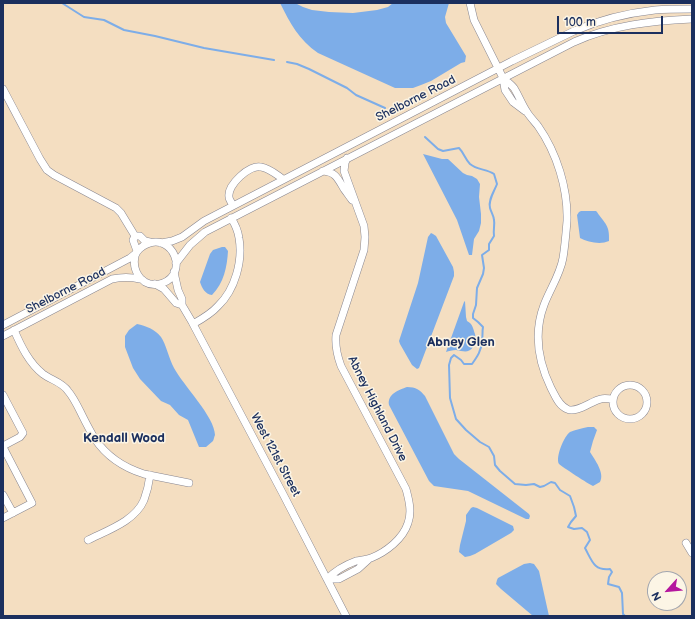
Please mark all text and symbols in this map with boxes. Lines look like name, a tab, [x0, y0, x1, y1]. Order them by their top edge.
scale bar	[559, 8, 665, 34]
text: 100 m	[564, 15, 596, 30]
street label: Shelborne Road	[374, 73, 458, 125]
street label: Shelborne Road	[24, 265, 108, 317]
district label: Abney Glen	[427, 335, 495, 351]
street label: Abney Highland Drive	[344, 354, 410, 464]
street label: West 121st Street	[247, 411, 303, 499]
district label: Kendall Wood	[83, 431, 165, 447]
north arrow	[647, 571, 687, 611]
text: N	[649, 590, 664, 603]

